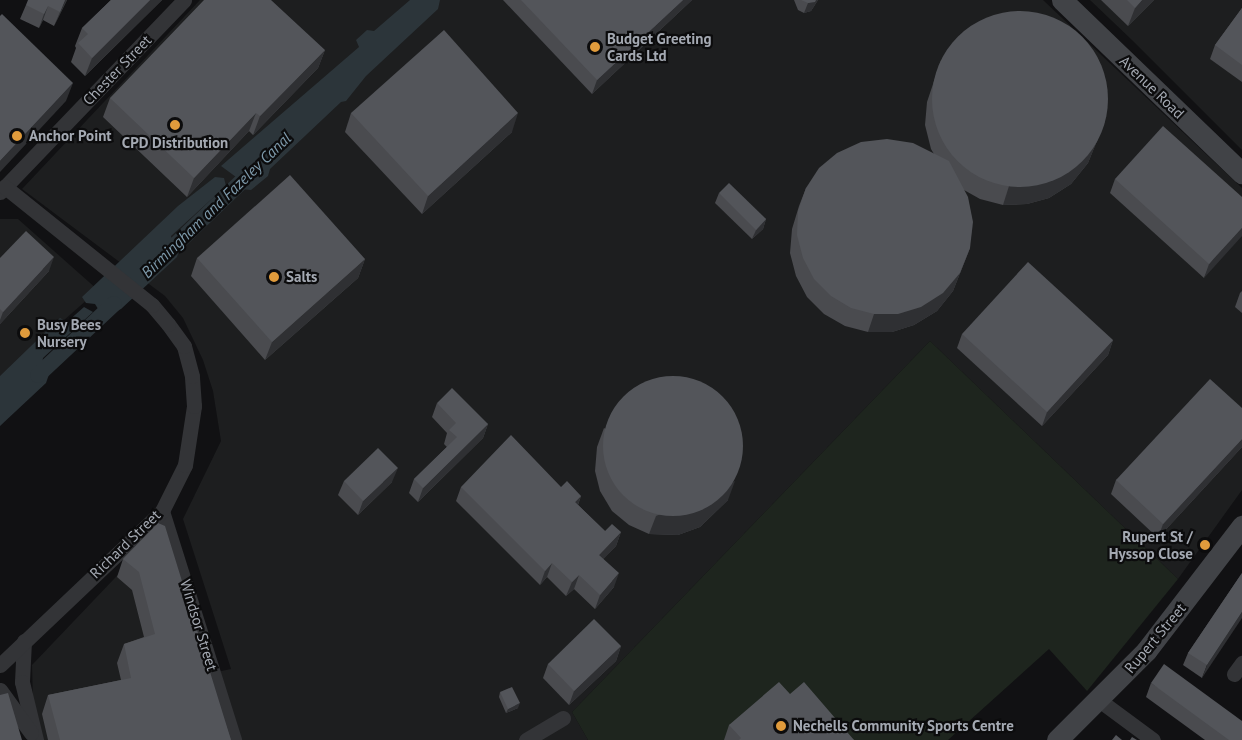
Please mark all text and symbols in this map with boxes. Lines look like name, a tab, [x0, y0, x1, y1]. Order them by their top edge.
place label: Budget Greeting Cards Ltd	[607, 29, 712, 64]
street label: Chester Street	[79, 31, 155, 109]
marker: Budget Greeting Cards Ltd	[588, 40, 602, 54]
street label: Avenue Road	[1116, 52, 1188, 122]
marker: CPD Distribution	[168, 118, 182, 132]
place label: Anchor Point	[29, 127, 112, 145]
water label: Birmingham and Fazeley Canal	[137, 128, 295, 282]
marker: Anchor Point	[10, 129, 24, 143]
place label: CPD Distribution	[122, 134, 228, 152]
place label: Salts	[286, 268, 317, 286]
marker: Salts	[267, 270, 281, 284]
place label: Busy Bees Nursery	[37, 315, 102, 350]
marker: Busy Bees Nursery	[18, 326, 32, 340]
street label: Richard Street	[86, 506, 164, 582]
place label: Rupert St / Hyssop Close	[1109, 527, 1193, 562]
marker: Rupert St / Hyssop Close	[1198, 538, 1212, 552]
street label: Windsor Street	[177, 577, 221, 673]
street label: Rupert Street	[1121, 599, 1189, 677]
place label: Nechells Community Sports Centre	[793, 717, 1015, 735]
marker: Nechells Community Sports Centre	[774, 719, 788, 733]

